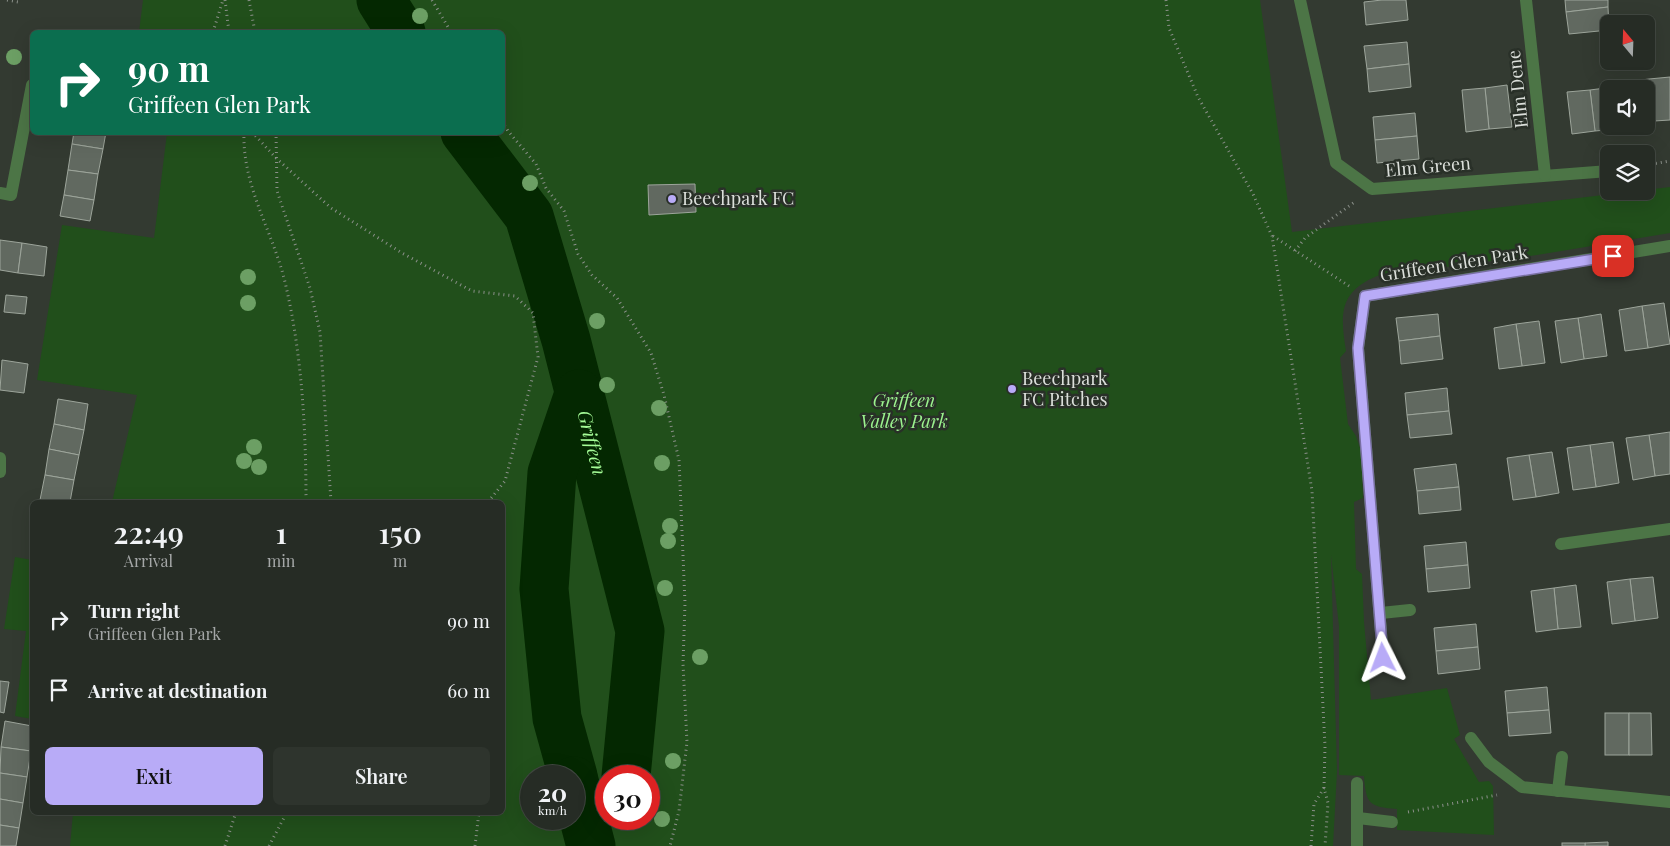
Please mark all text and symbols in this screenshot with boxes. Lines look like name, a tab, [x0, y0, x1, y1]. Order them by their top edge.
north arrow	[1600, 15, 1655, 70]
map controls	[1600, 15, 1655, 200]
text: 90 m	[128, 44, 210, 91]
street label: Elm Dene	[1501, 49, 1533, 129]
icon: right	[45, 50, 110, 115]
button: sound	[1600, 80, 1655, 135]
text: Griffeen Glen Park	[128, 89, 311, 119]
button: layers	[1600, 145, 1655, 200]
street label: Elm Green	[1384, 150, 1472, 182]
place label: Beechpark FC	[682, 186, 794, 210]
marker: Beechpark FC	[666, 193, 678, 205]
pin	[1592, 235, 1634, 277]
street label: Griffeen Glen Park	[1378, 239, 1530, 287]
icon: arrive	[1599, 242, 1627, 270]
place label: Beechpark FC Pitches	[1022, 366, 1108, 411]
marker: Beechpark FC Pitches	[1006, 383, 1018, 395]
park label: Griffeen Valley Park	[860, 388, 948, 433]
water label: Griffeen	[572, 407, 614, 478]
text: 22:49	[113, 512, 184, 552]
text: 1	[275, 512, 287, 552]
text: 150	[379, 512, 422, 552]
text: Arrival	[124, 550, 173, 571]
text: min	[267, 550, 295, 571]
text: m	[393, 550, 407, 571]
text: Turn right	[88, 597, 180, 623]
icon: right	[45, 606, 73, 634]
text: 90 m	[447, 607, 490, 633]
text: Griffeen Glen Park	[88, 623, 221, 644]
position arrow	[1356, 631, 1408, 683]
icon: arrive	[45, 676, 73, 704]
text: Arrive at destination	[88, 677, 268, 703]
text: 60 m	[447, 677, 490, 703]
button: Exit	[45, 747, 263, 805]
button: Share	[273, 747, 490, 805]
speed limit sign: 30	[595, 765, 660, 830]
text: 20	[538, 775, 567, 808]
text: km/h	[538, 802, 567, 818]

